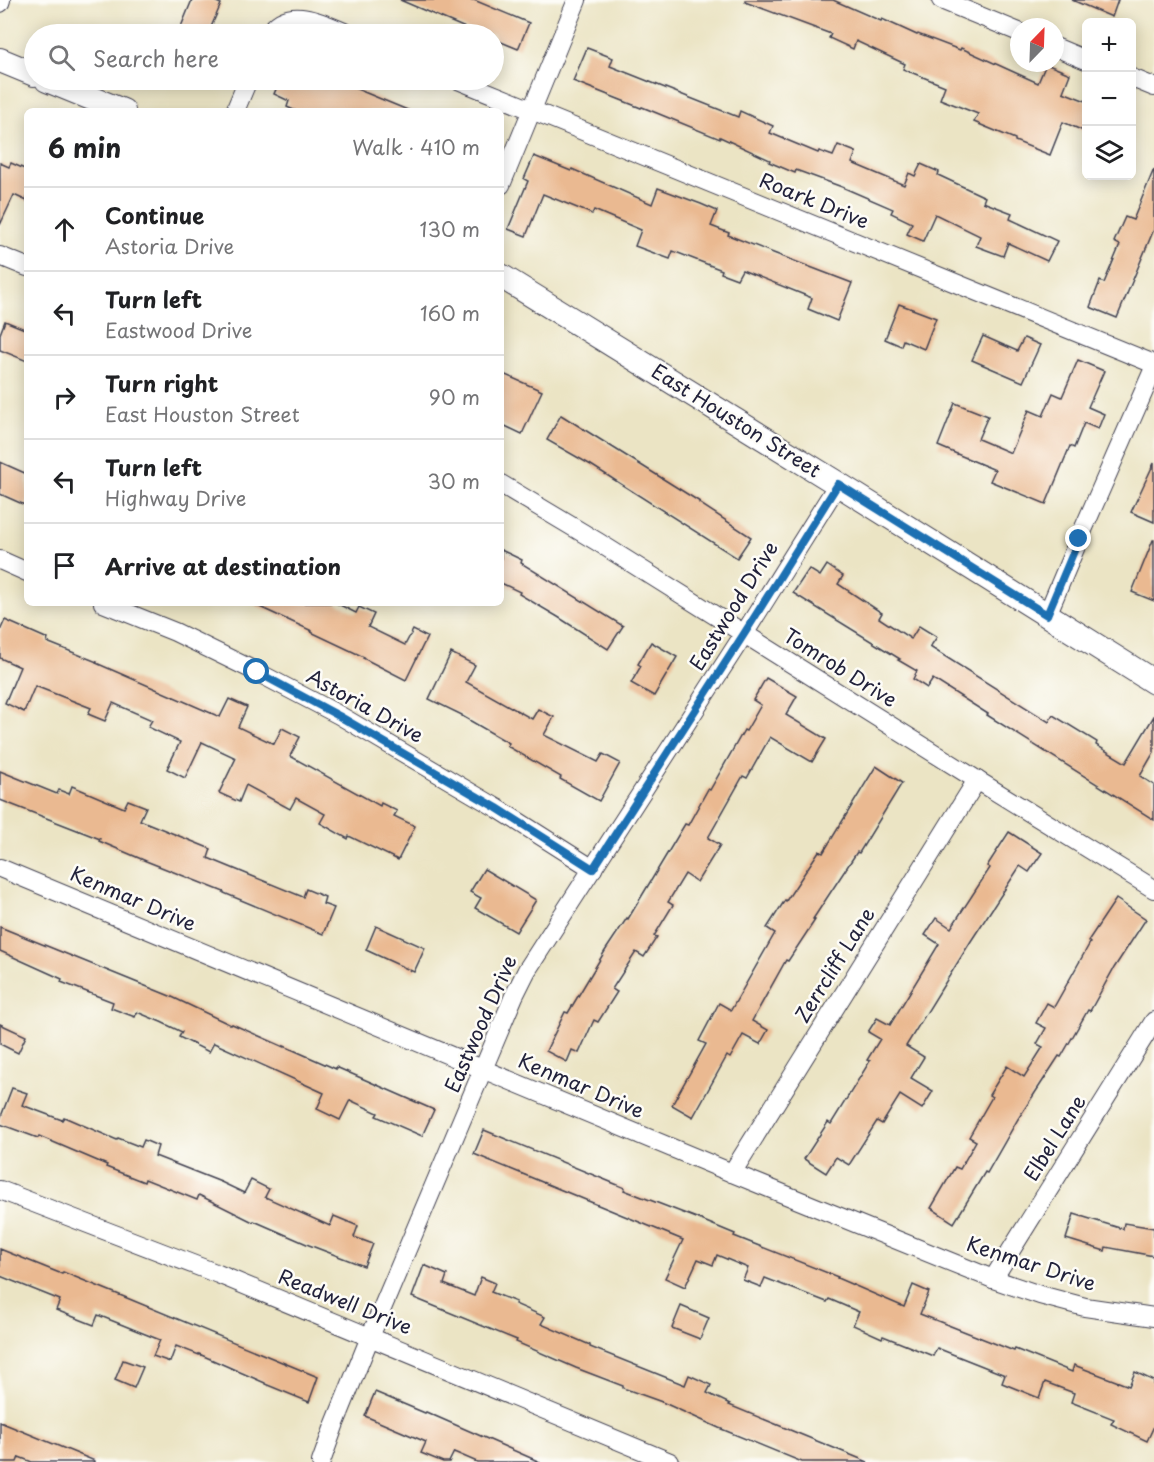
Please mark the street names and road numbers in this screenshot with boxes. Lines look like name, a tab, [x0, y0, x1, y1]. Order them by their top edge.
street label: Roark Drive	[755, 165, 874, 236]
street label: East Houston Street	[646, 356, 827, 485]
street label: Eastwood Drive	[681, 535, 785, 676]
street label: Tomrob Drive	[778, 620, 903, 714]
street label: Astoria Drive	[302, 661, 429, 750]
street label: Kenmar Drive	[66, 858, 201, 938]
street label: Zerrcliff Lane	[787, 901, 882, 1028]
street label: Eastwood Drive	[436, 950, 524, 1097]
street label: Kenmar Drive	[514, 1045, 649, 1125]
street label: Elbel Lane	[1016, 1088, 1093, 1186]
street label: Kenmar Drive	[963, 1228, 1100, 1298]
street label: Readwell Drive	[274, 1261, 417, 1342]

